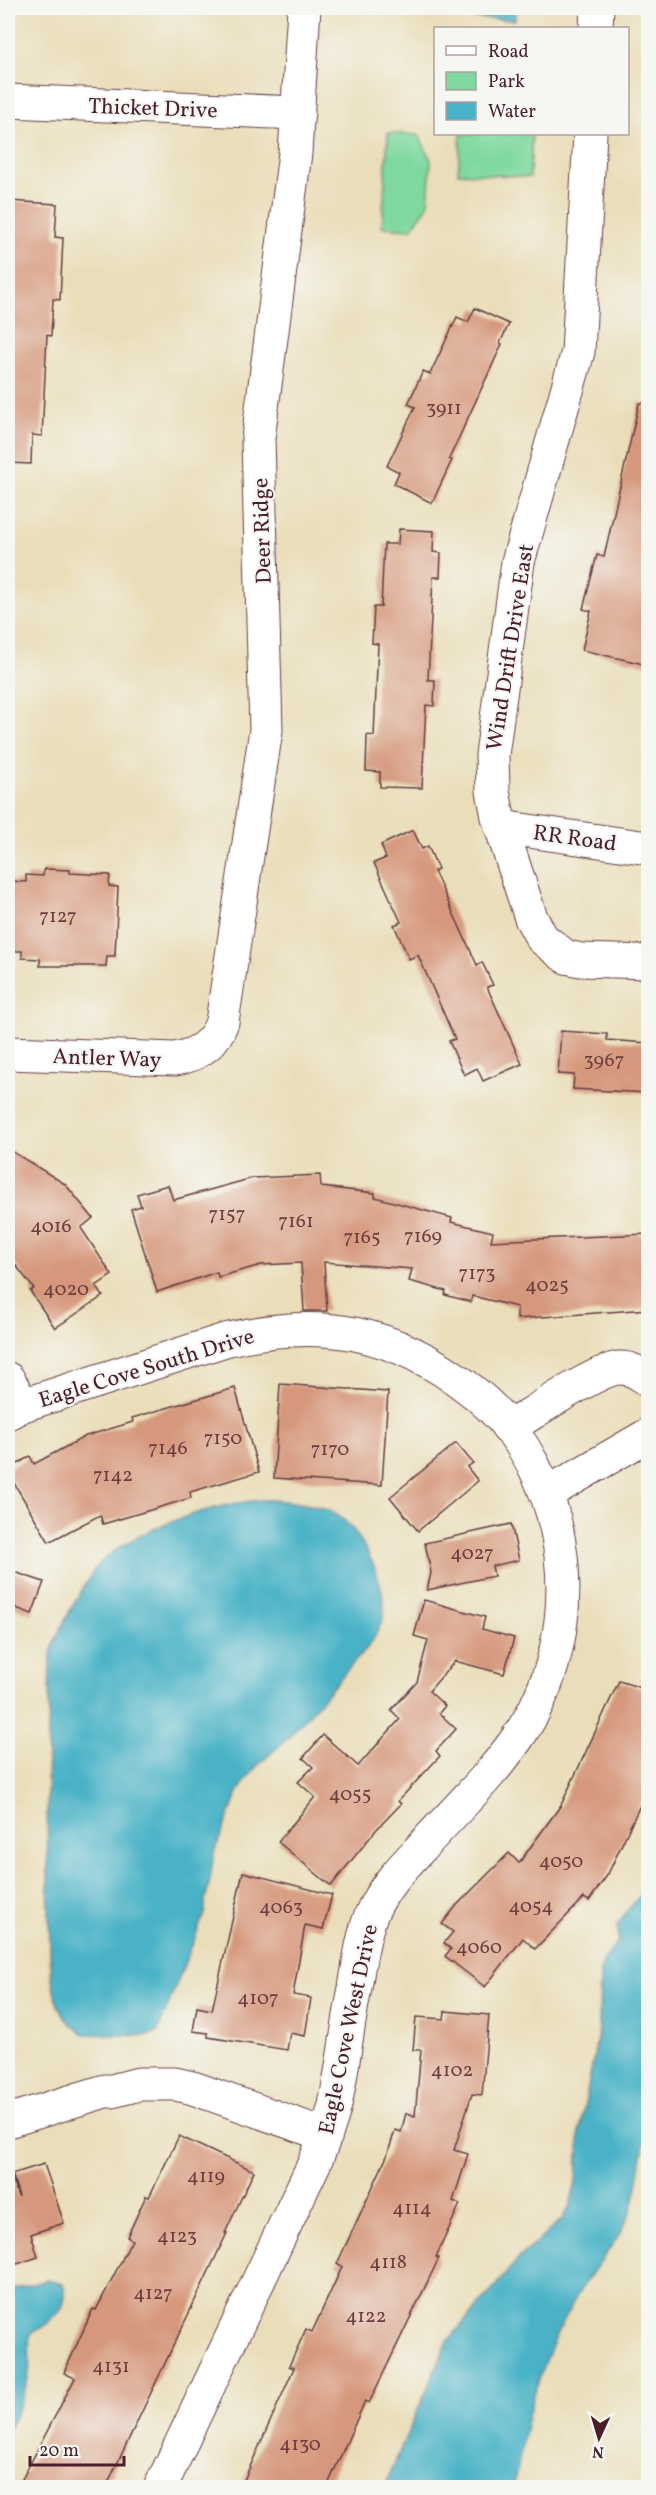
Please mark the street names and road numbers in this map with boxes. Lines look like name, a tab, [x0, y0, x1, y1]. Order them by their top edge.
street label: Thicket Drive	[88, 92, 218, 127]
street label: Deer Ridge	[246, 477, 281, 585]
street label: Wind Drift Drive East	[480, 542, 543, 753]
street label: RR Road	[531, 818, 618, 861]
street label: Antler Way	[52, 1042, 162, 1077]
street label: Eagle Cove South Drive	[35, 1322, 258, 1417]
street label: Eagle Cove West Drive	[312, 1922, 387, 2138]

